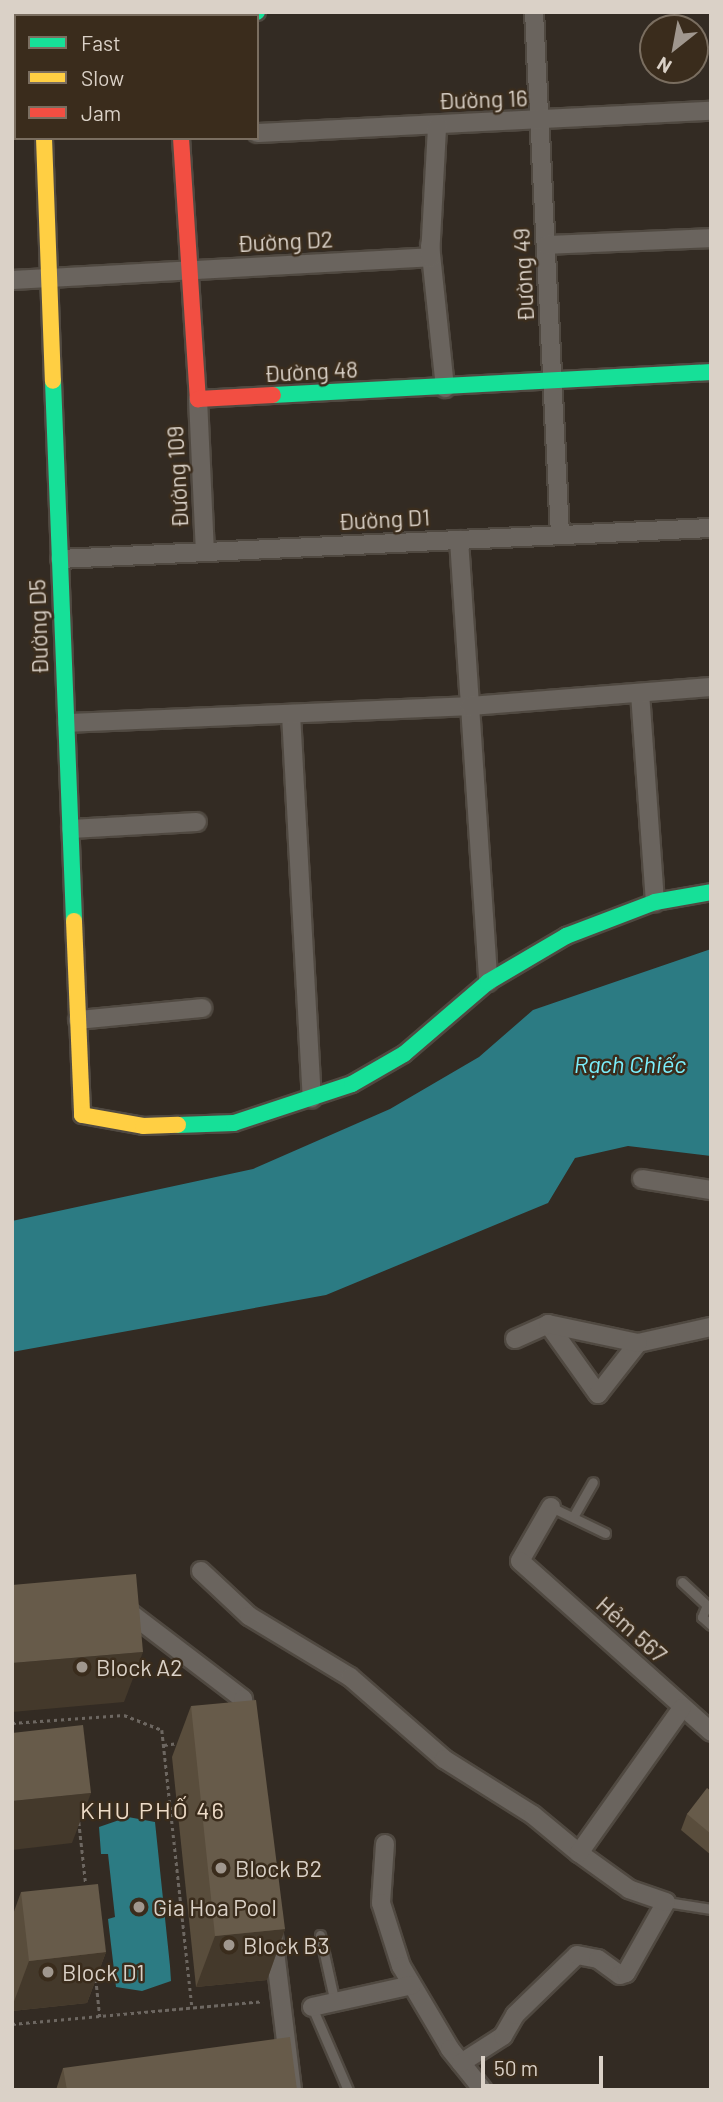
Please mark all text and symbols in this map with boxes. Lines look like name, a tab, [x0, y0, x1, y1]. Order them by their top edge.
legend	[14, 14, 259, 140]
north arrow	[639, 14, 709, 84]
text: Fast	[81, 30, 121, 55]
text: N	[653, 53, 675, 79]
text: Slow	[81, 65, 124, 90]
street label: Đường 16	[438, 84, 528, 114]
text: Jam	[81, 100, 121, 125]
street label: Đường D2	[236, 225, 334, 257]
street label: Đường 49	[507, 227, 539, 323]
street label: Đường 48	[263, 355, 359, 387]
street label: Đường 109	[161, 425, 193, 529]
street label: Đường D1	[338, 503, 430, 535]
street label: Đường D5	[23, 579, 53, 675]
water label: Rạch Chiếc	[574, 1050, 686, 1078]
street label: Hẻm 567	[591, 1590, 673, 1668]
place label: Block A2	[96, 1653, 183, 1681]
marker: Block A2	[74, 1659, 90, 1675]
district label: KHU PHỐ 46	[81, 1796, 225, 1824]
place label: Block B2	[235, 1854, 322, 1882]
marker: Block B2	[213, 1860, 229, 1876]
place label: Gia Hoa Pool	[153, 1893, 277, 1921]
marker: Gia Hoa Pool	[131, 1899, 147, 1915]
place label: Block B3	[243, 1931, 330, 1959]
marker: Block B3	[221, 1937, 237, 1953]
place label: Block D1	[62, 1958, 145, 1986]
marker: Block D1	[40, 1964, 56, 1980]
scale bar	[485, 2042, 608, 2086]
text: 50 m	[494, 2055, 538, 2080]

